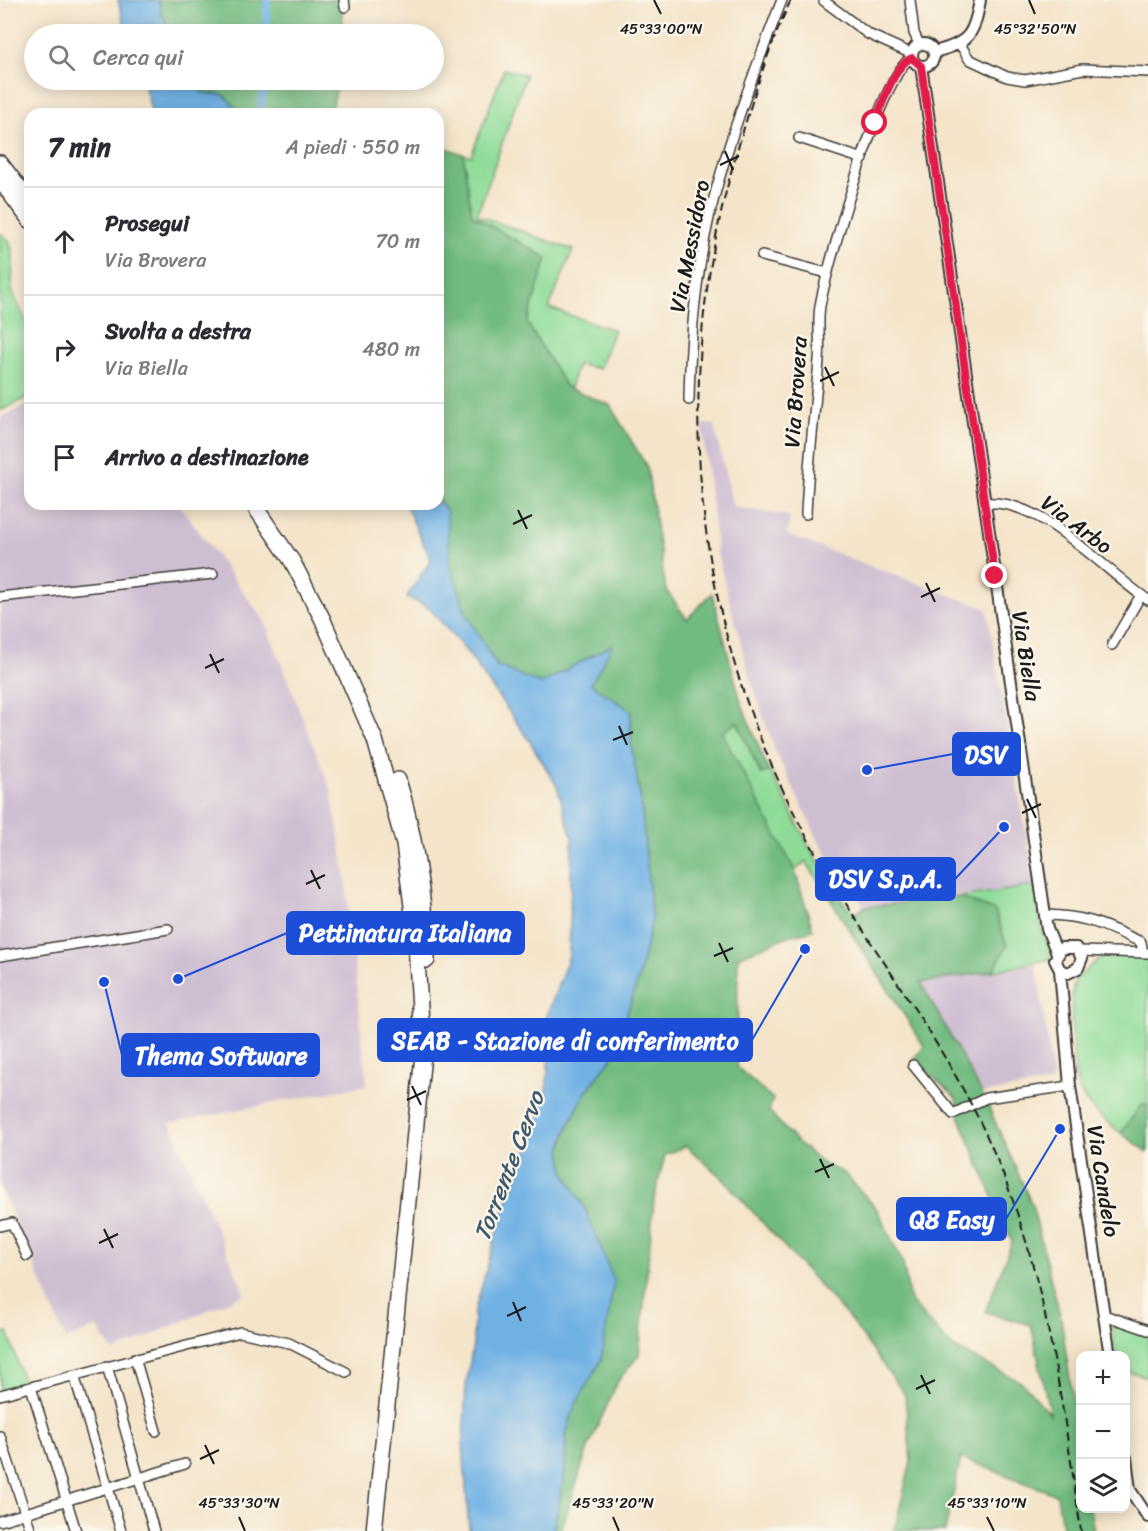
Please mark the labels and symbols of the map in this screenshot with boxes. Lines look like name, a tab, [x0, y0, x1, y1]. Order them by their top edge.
text: 45°33'00"N	[620, 16, 703, 42]
text: 45°32'50"N	[994, 16, 1077, 42]
route start	[861, 109, 887, 135]
street label: Via Messidoro	[658, 176, 721, 316]
street label: Via Brovera	[772, 334, 819, 449]
street label: Via Arbo	[1032, 484, 1121, 565]
route end	[981, 562, 1007, 588]
street label: Via Biella	[1000, 608, 1053, 705]
callout: DSV	[953, 733, 1020, 775]
text: DSV	[964, 734, 1010, 776]
callout: DSV S.p.A.	[816, 858, 955, 900]
text: DSV S.p.A.	[828, 858, 944, 900]
callout: Pettinatura Italiana	[287, 912, 524, 954]
text: Pettinatura Italiana	[299, 912, 512, 954]
callout: SEAB - Stazione di conferimento	[378, 1019, 752, 1061]
text: SEAB - Stazione di conferimento	[390, 1020, 739, 1062]
callout: Thema Software	[122, 1034, 319, 1076]
text: Thema Software	[135, 1035, 308, 1077]
water label: Torrente Cervo	[461, 1083, 557, 1247]
street label: Via Candelo	[1075, 1122, 1132, 1240]
callout: Q8 Easy	[897, 1198, 1006, 1240]
text: Q8 Easy	[909, 1199, 995, 1241]
text: 45°33'30"N	[198, 1490, 280, 1516]
text: 45°33'20"N	[572, 1490, 654, 1516]
text: 45°33'10"N	[947, 1490, 1027, 1516]

